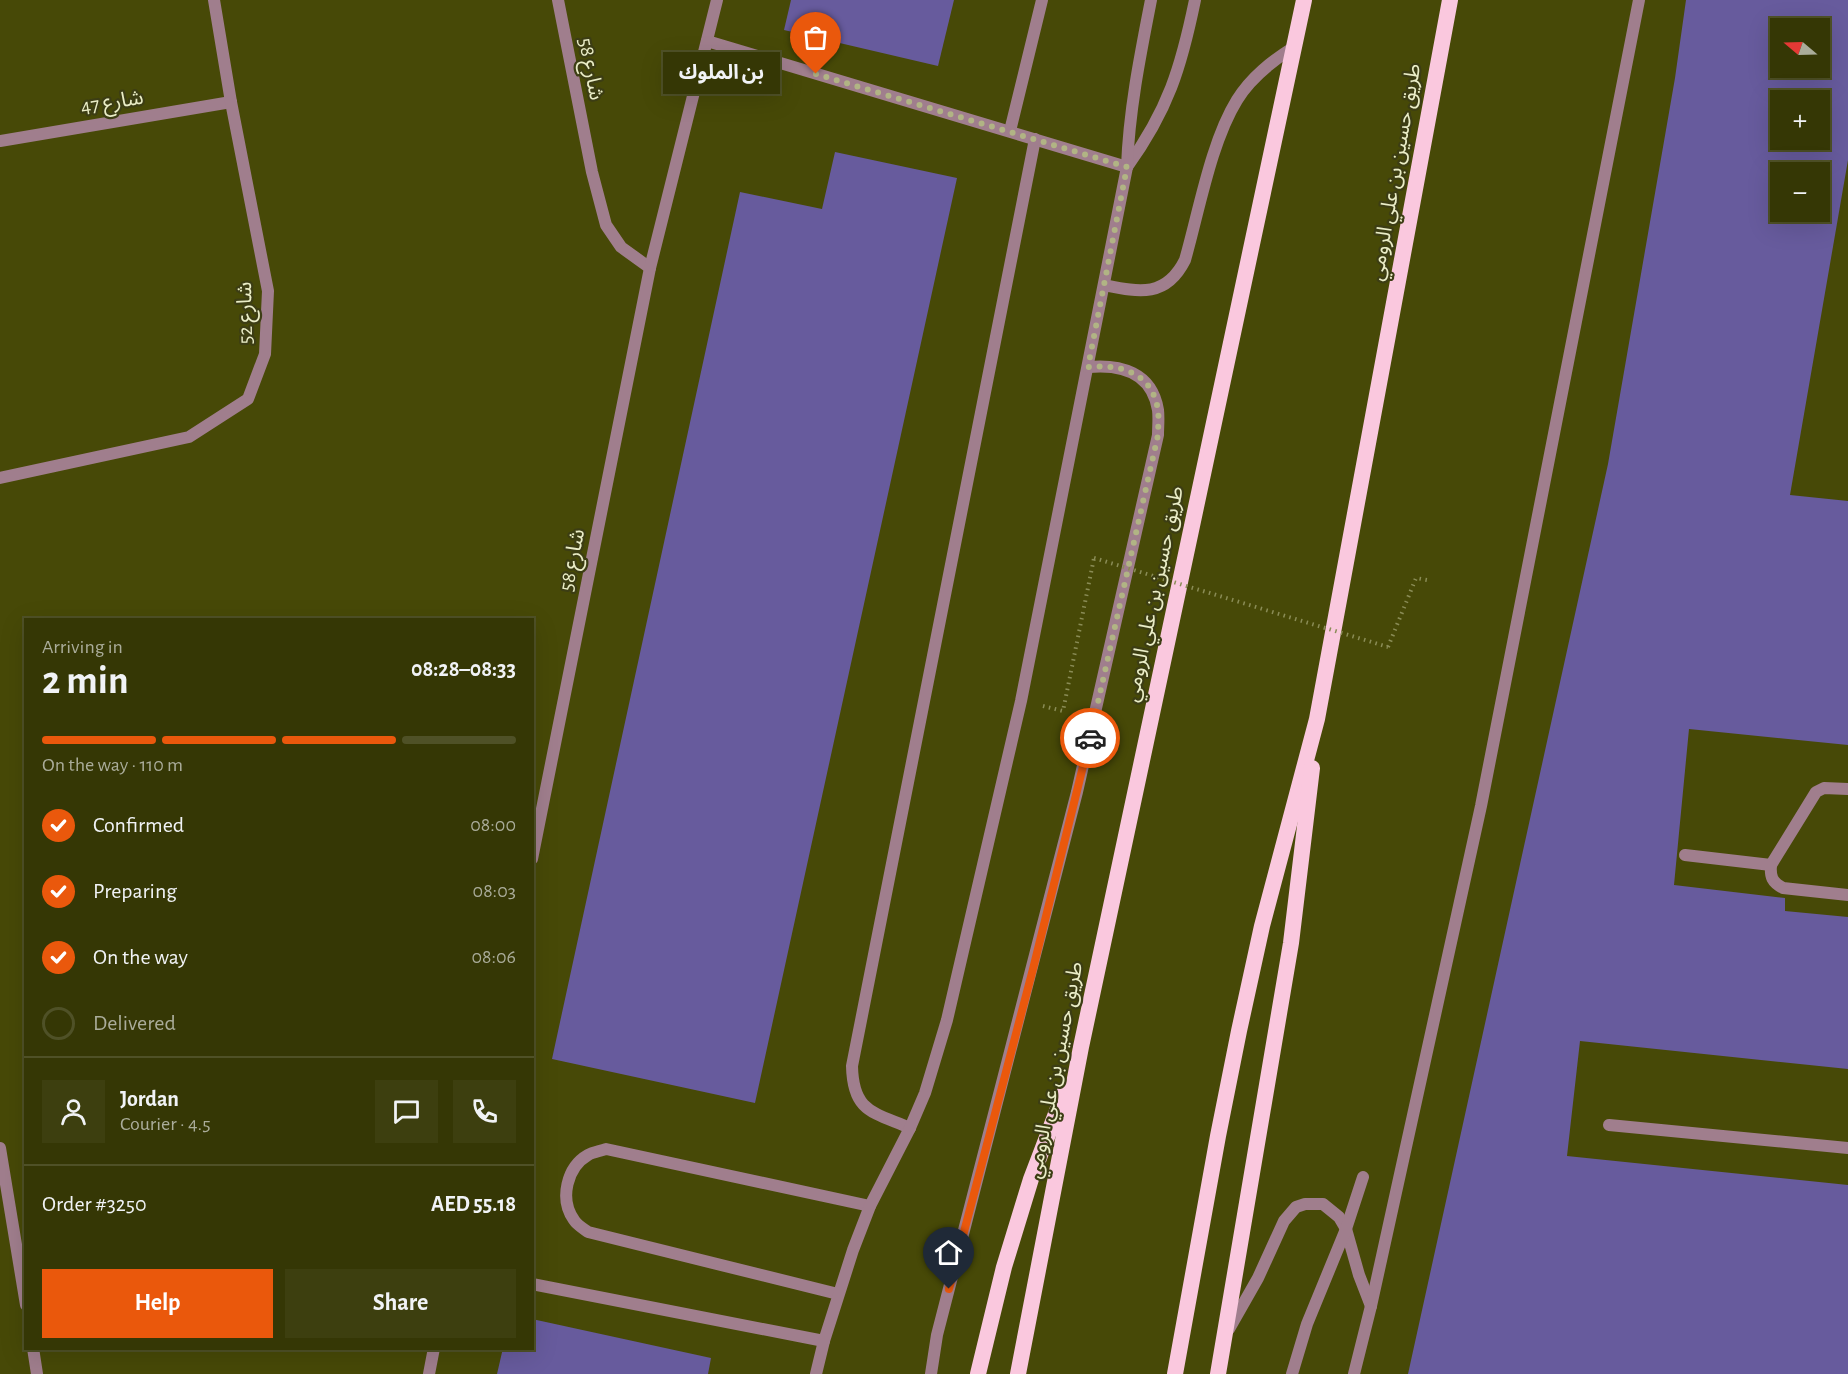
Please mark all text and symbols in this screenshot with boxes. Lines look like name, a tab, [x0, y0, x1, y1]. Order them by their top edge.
pin	[790, 12, 841, 74]
north arrow	[1770, 18, 1830, 78]
map controls	[1770, 18, 1830, 222]
icon: bag	[799, 21, 832, 54]
street label: شارع 58	[571, 36, 607, 103]
callout: بن الملوك	[663, 53, 780, 95]
street label: طريق حسين بن علي الرومي	[1366, 62, 1429, 283]
text: بن الملوك	[679, 63, 764, 83]
street label: شارع 47	[79, 87, 146, 121]
button: +	[1770, 90, 1830, 150]
button: −	[1770, 162, 1830, 222]
street label: شارع 52	[234, 281, 260, 345]
street label: طريق حسين بن علي الرومي	[1121, 484, 1192, 705]
street label: شارع 58	[556, 527, 592, 594]
text: Arriving in	[42, 637, 123, 657]
text: 08:28–08:33	[411, 658, 516, 680]
text: 2 min	[42, 662, 129, 701]
courier	[1060, 708, 1120, 768]
icon: car	[1074, 722, 1107, 755]
text: On the way · 110 m	[42, 755, 183, 775]
icon: check	[42, 809, 75, 842]
text: Confirmed	[93, 814, 184, 836]
text: 08:00	[470, 815, 516, 835]
icon: check	[42, 875, 75, 908]
text: Preparing	[93, 880, 177, 902]
text: 08:03	[473, 881, 516, 901]
icon: check	[42, 941, 75, 974]
text: On the way	[93, 946, 188, 968]
text: 08:06	[471, 947, 516, 967]
street label: طريق حسين بن علي الرومي	[1024, 960, 1091, 1181]
text: Delivered	[93, 1012, 176, 1034]
button: person	[42, 1080, 105, 1143]
button: chat	[375, 1080, 438, 1143]
button: phone	[453, 1080, 516, 1143]
text: Jordan	[120, 1088, 179, 1110]
text: Courier · 4.5	[120, 1114, 211, 1134]
text: Order #3250	[42, 1193, 147, 1215]
text: AED 55.18	[431, 1193, 516, 1215]
pin	[923, 1227, 974, 1289]
icon: home	[932, 1236, 965, 1269]
button: Help	[42, 1269, 273, 1338]
button: Share	[285, 1269, 516, 1338]

